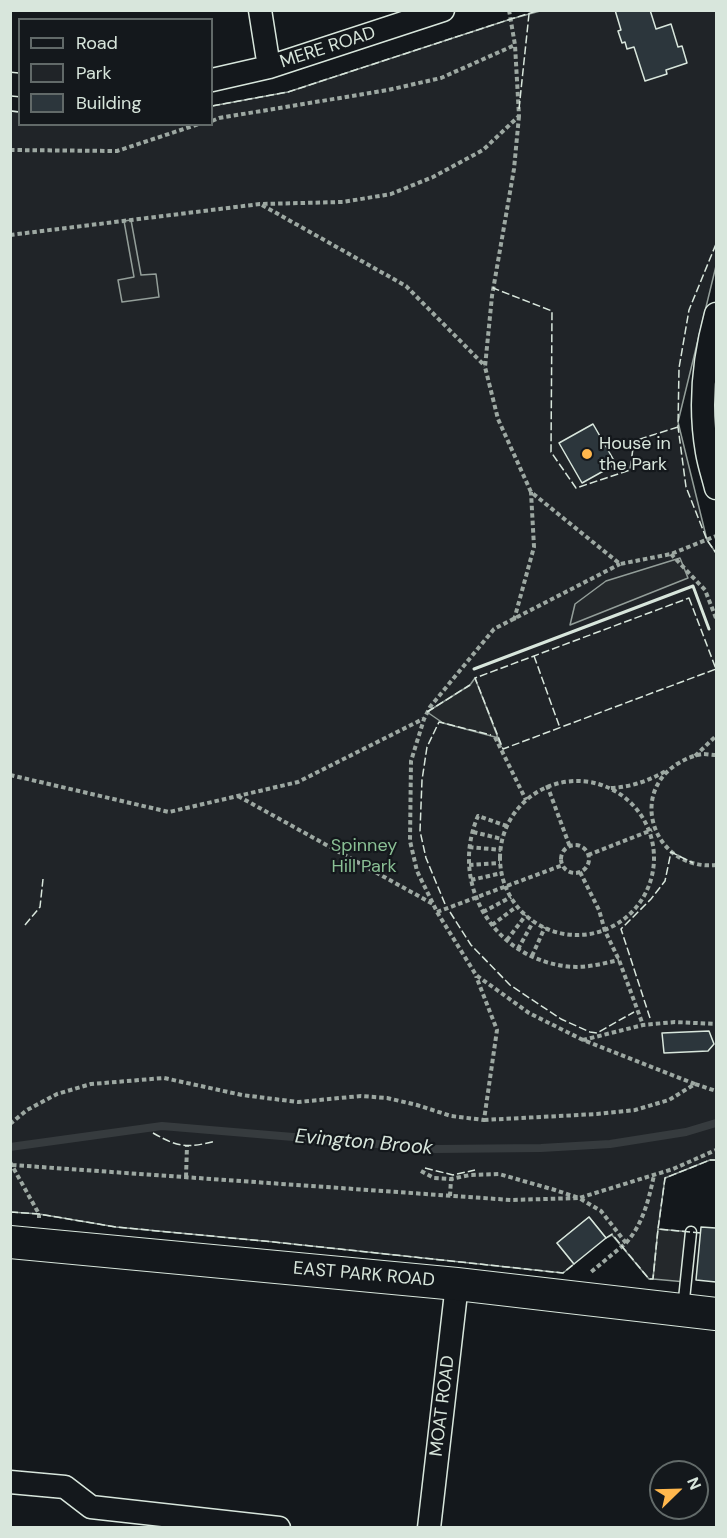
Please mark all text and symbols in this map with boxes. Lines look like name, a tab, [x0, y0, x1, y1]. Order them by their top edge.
legend	[18, 18, 213, 126]
street label: MERE ROAD	[278, 22, 378, 74]
text: Road	[76, 31, 118, 55]
text: Park	[76, 61, 112, 85]
text: Building	[76, 91, 141, 115]
place label: House in the Park	[599, 433, 671, 476]
marker: House in the Park	[580, 447, 594, 461]
park label: Spinney Hill Park	[331, 835, 397, 878]
water label: Evington Brook	[294, 1125, 434, 1161]
street label: EAST PARK ROAD	[292, 1258, 436, 1292]
street label: MOAT ROAD	[426, 1354, 460, 1458]
north arrow	[649, 1460, 709, 1520]
text: N	[682, 1474, 706, 1493]

